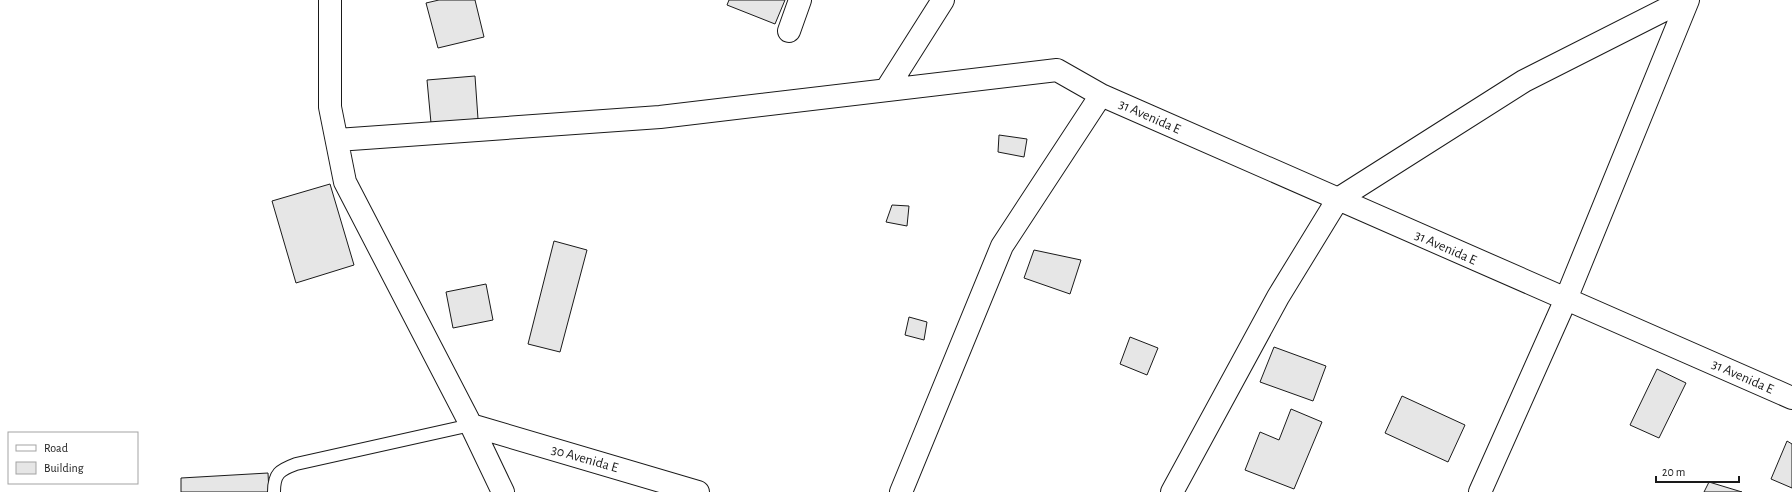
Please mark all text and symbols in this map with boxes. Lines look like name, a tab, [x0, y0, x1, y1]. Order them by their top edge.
street label: 31 Avenida E	[1116, 97, 1183, 137]
street label: 31 Avenida E	[1412, 228, 1479, 268]
street label: 31 Avenida E	[1709, 357, 1776, 397]
legend	[8, 432, 138, 484]
text: Road	[44, 442, 68, 454]
street label: 30 Avenida E	[550, 443, 620, 475]
scale bar	[1656, 458, 1739, 484]
text: Building	[44, 462, 84, 474]
text: 20 m	[1662, 466, 1685, 478]

